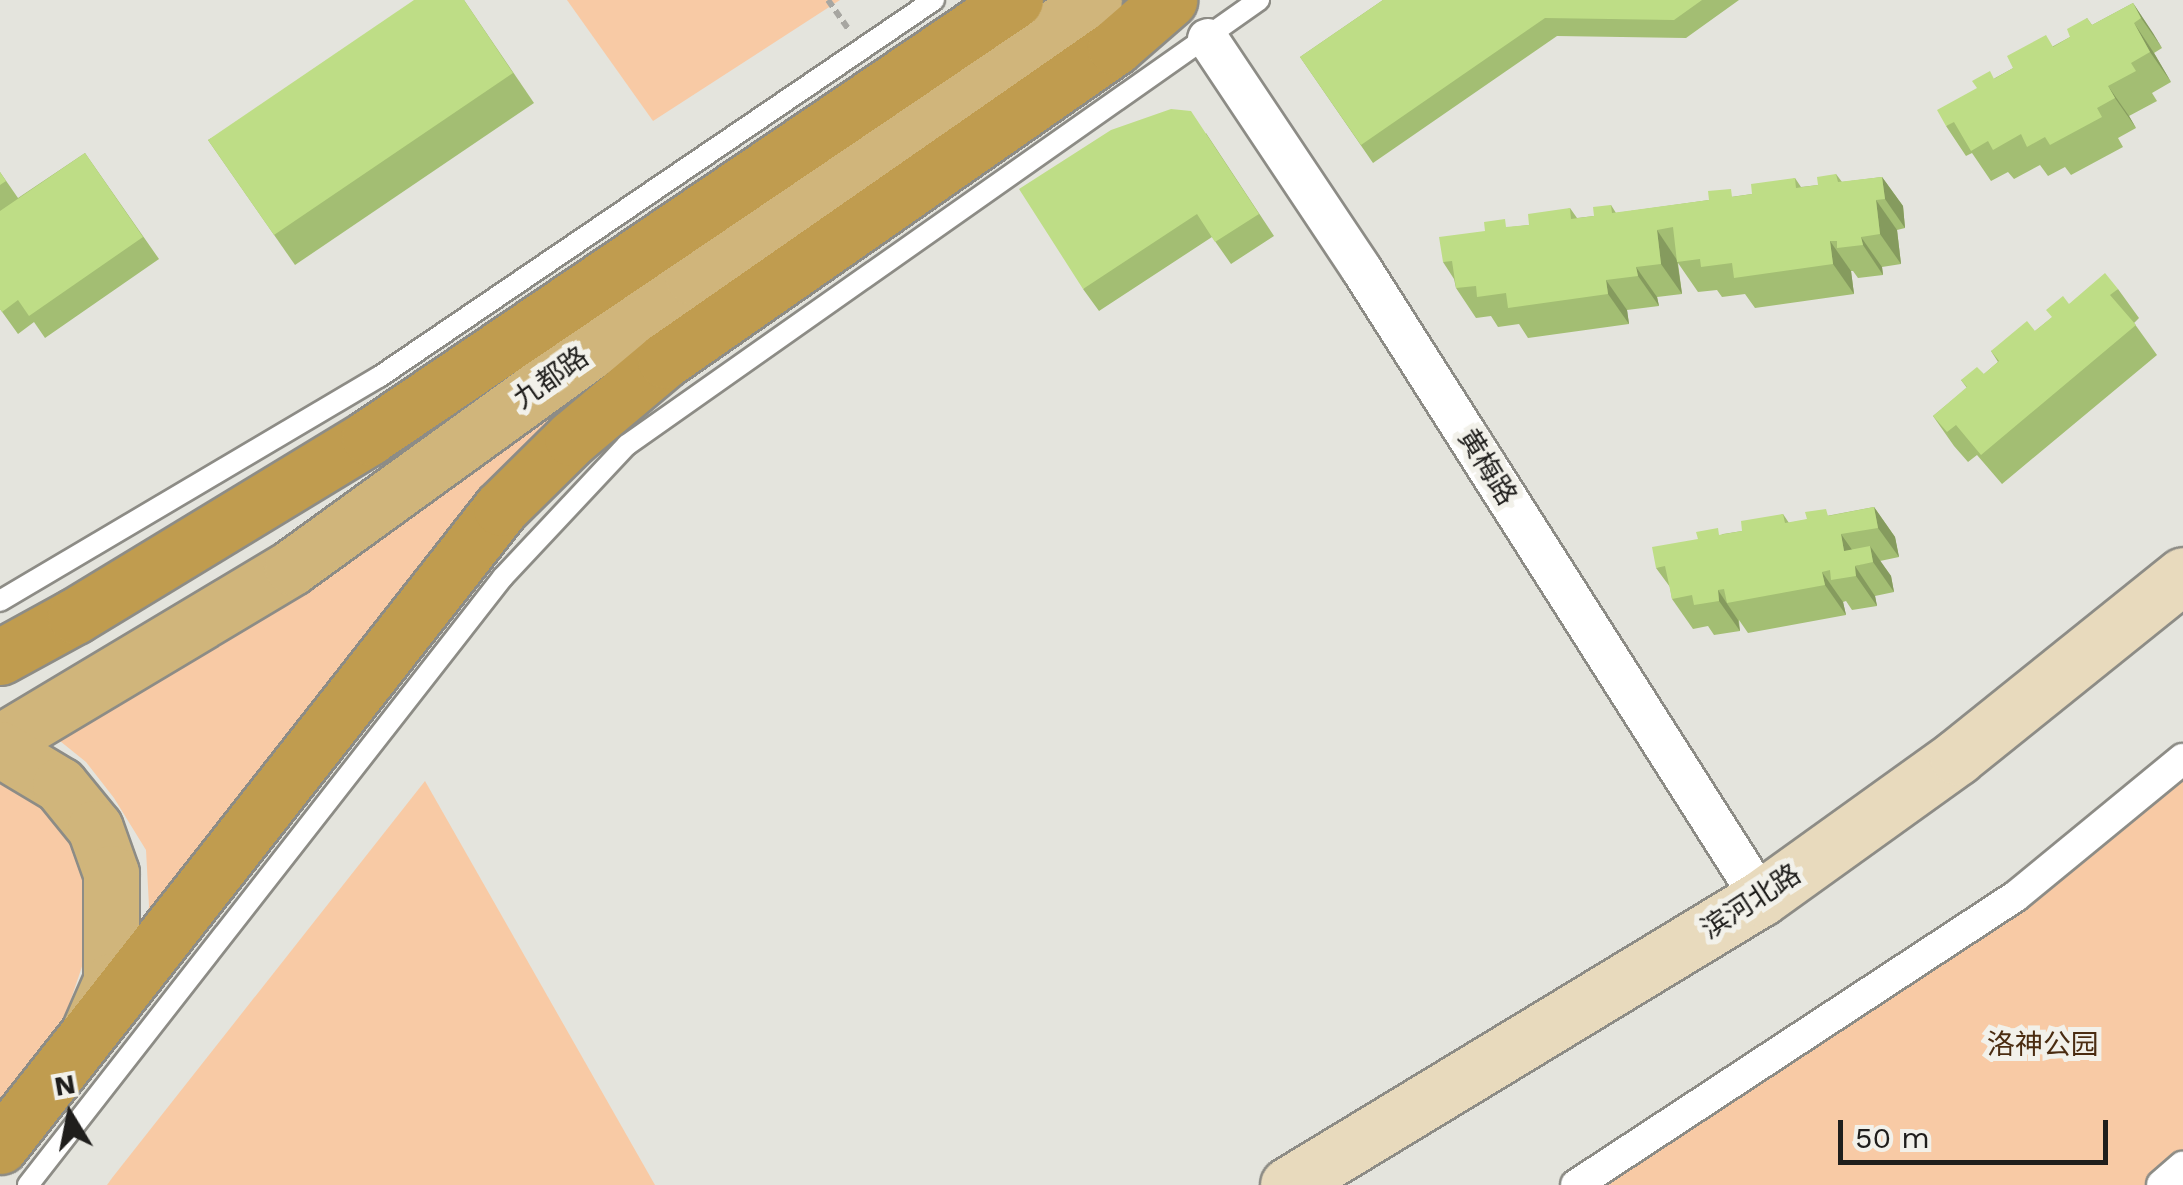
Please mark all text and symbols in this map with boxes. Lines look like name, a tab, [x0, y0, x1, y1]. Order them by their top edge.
street label: 九都路	[507, 340, 595, 416]
street label: 黄梅路	[1450, 422, 1524, 512]
street label: 滨河北路	[1695, 857, 1807, 947]
park label: 洛神公园	[1987, 1028, 2099, 1062]
north arrow	[20, 1065, 120, 1165]
text: N	[52, 1067, 78, 1103]
scale bar	[1843, 1100, 2113, 1162]
text: 50 m	[1855, 1120, 1930, 1155]

